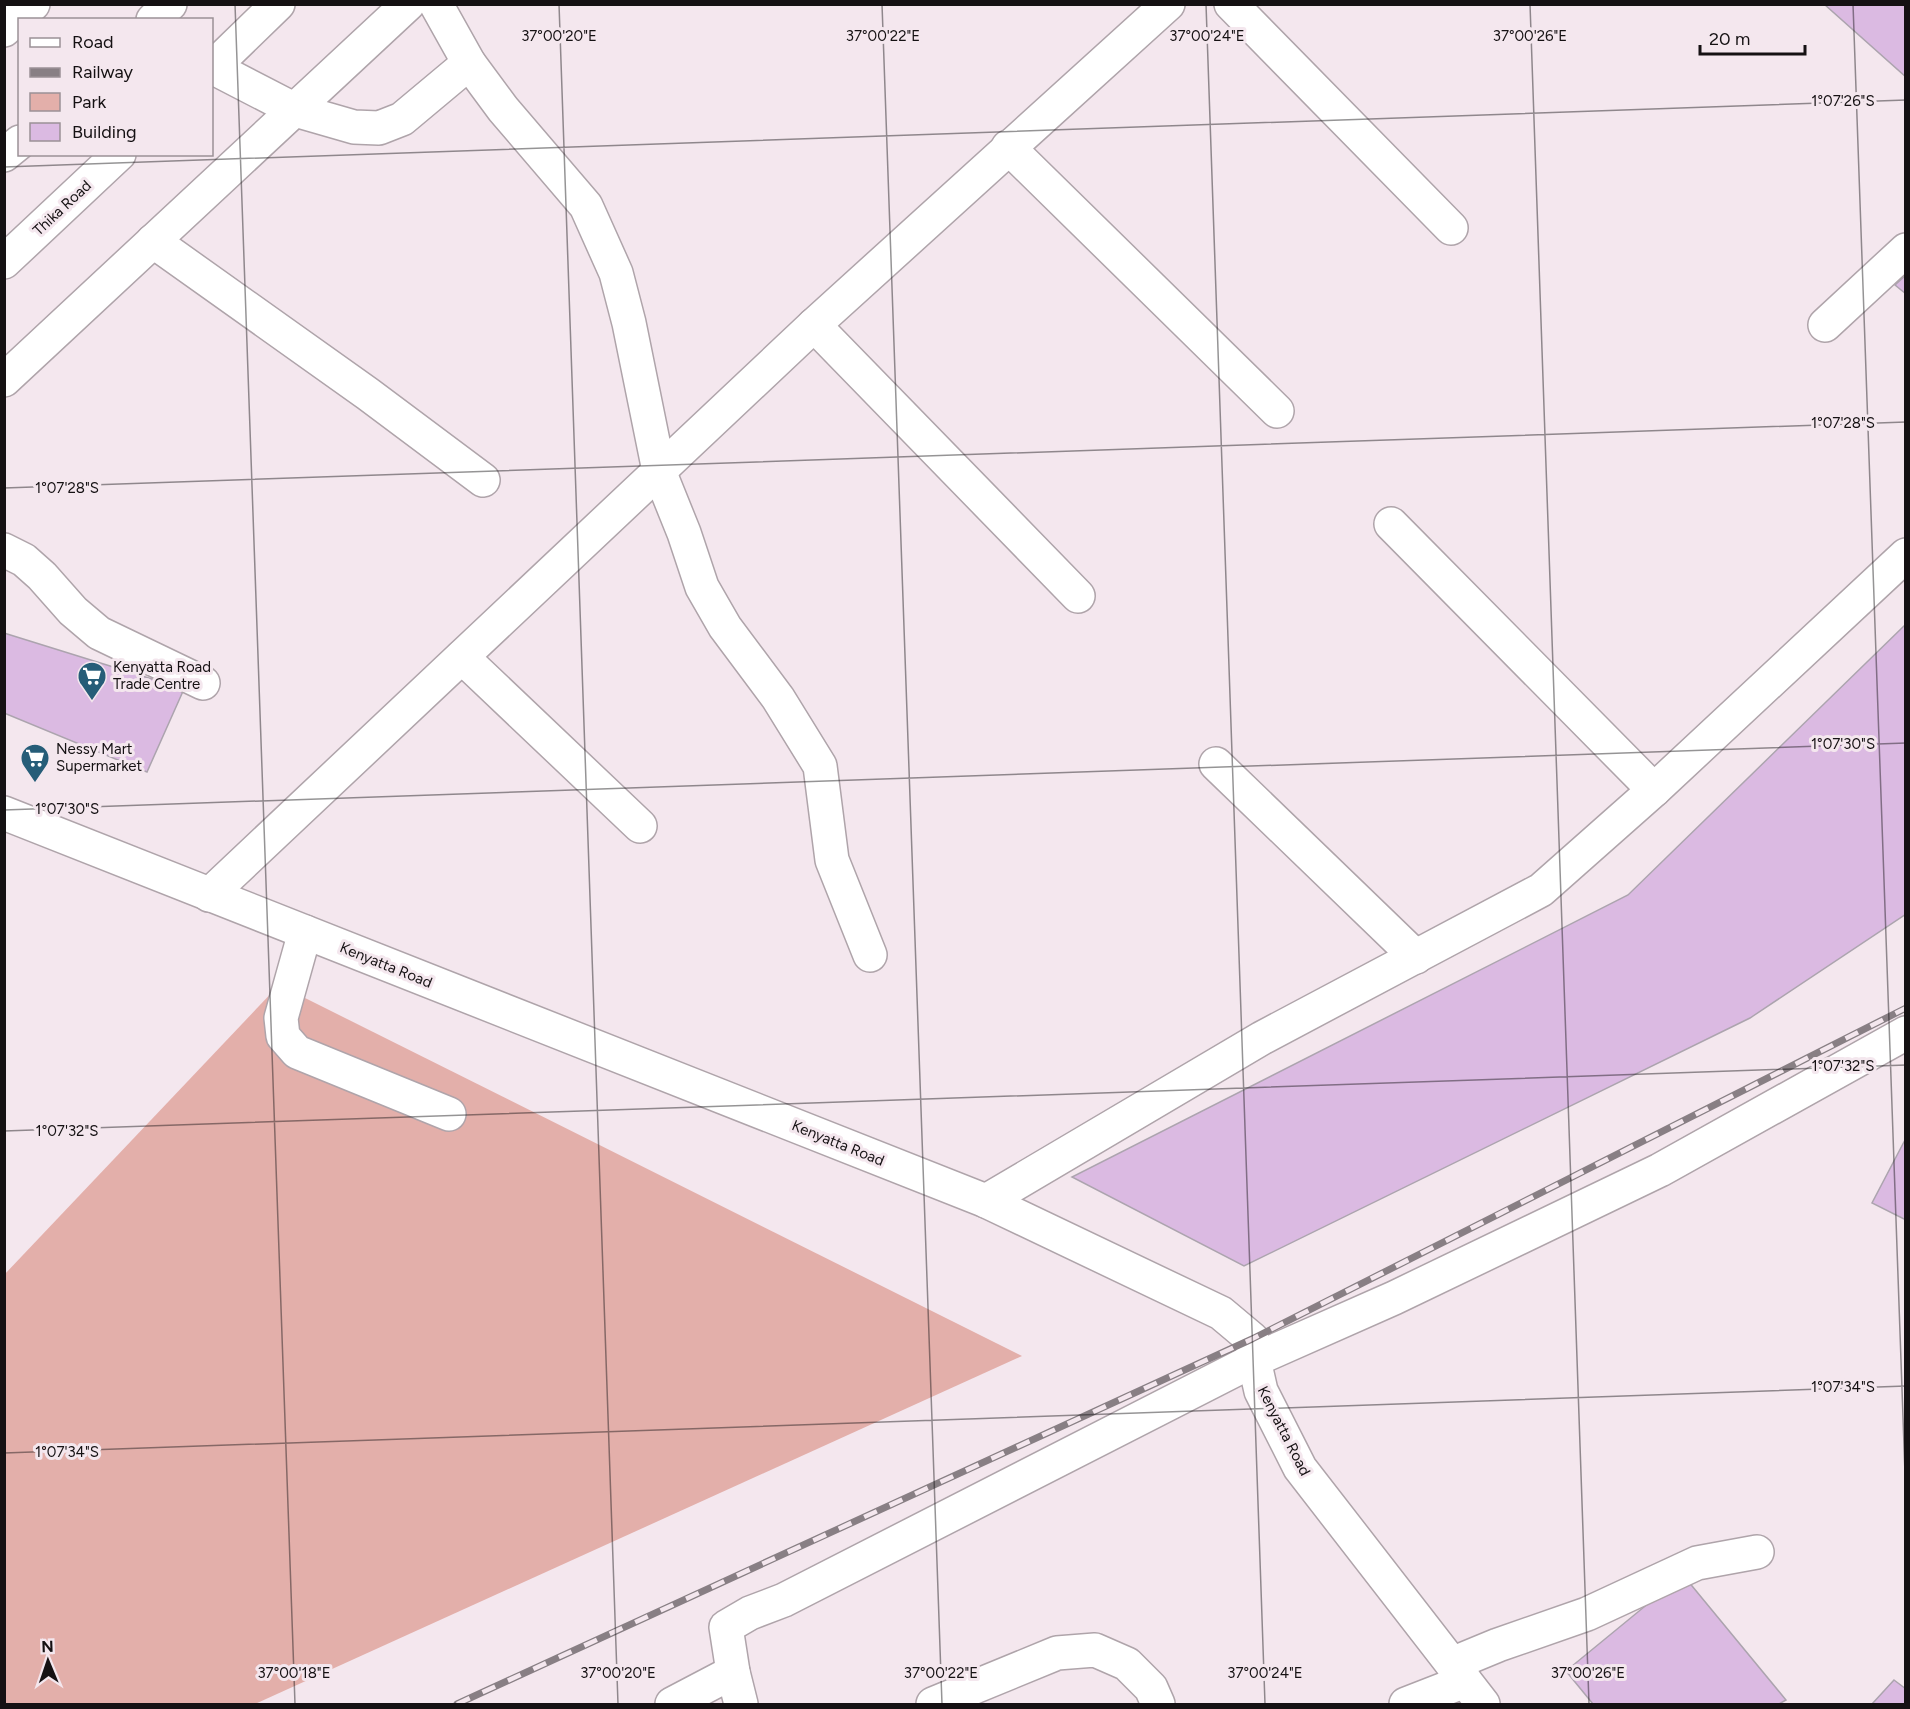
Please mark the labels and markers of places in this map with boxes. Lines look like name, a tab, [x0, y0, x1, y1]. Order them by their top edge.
place label: Kenyatta Road Trade Centre	[113, 658, 211, 693]
supermarket icon: Kenyatta Road Trade Centre	[76, 660, 108, 702]
place label: Nessy Mart Supermarket	[56, 740, 142, 775]
supermarket icon: Nessy Mart Supermarket	[19, 742, 51, 784]

